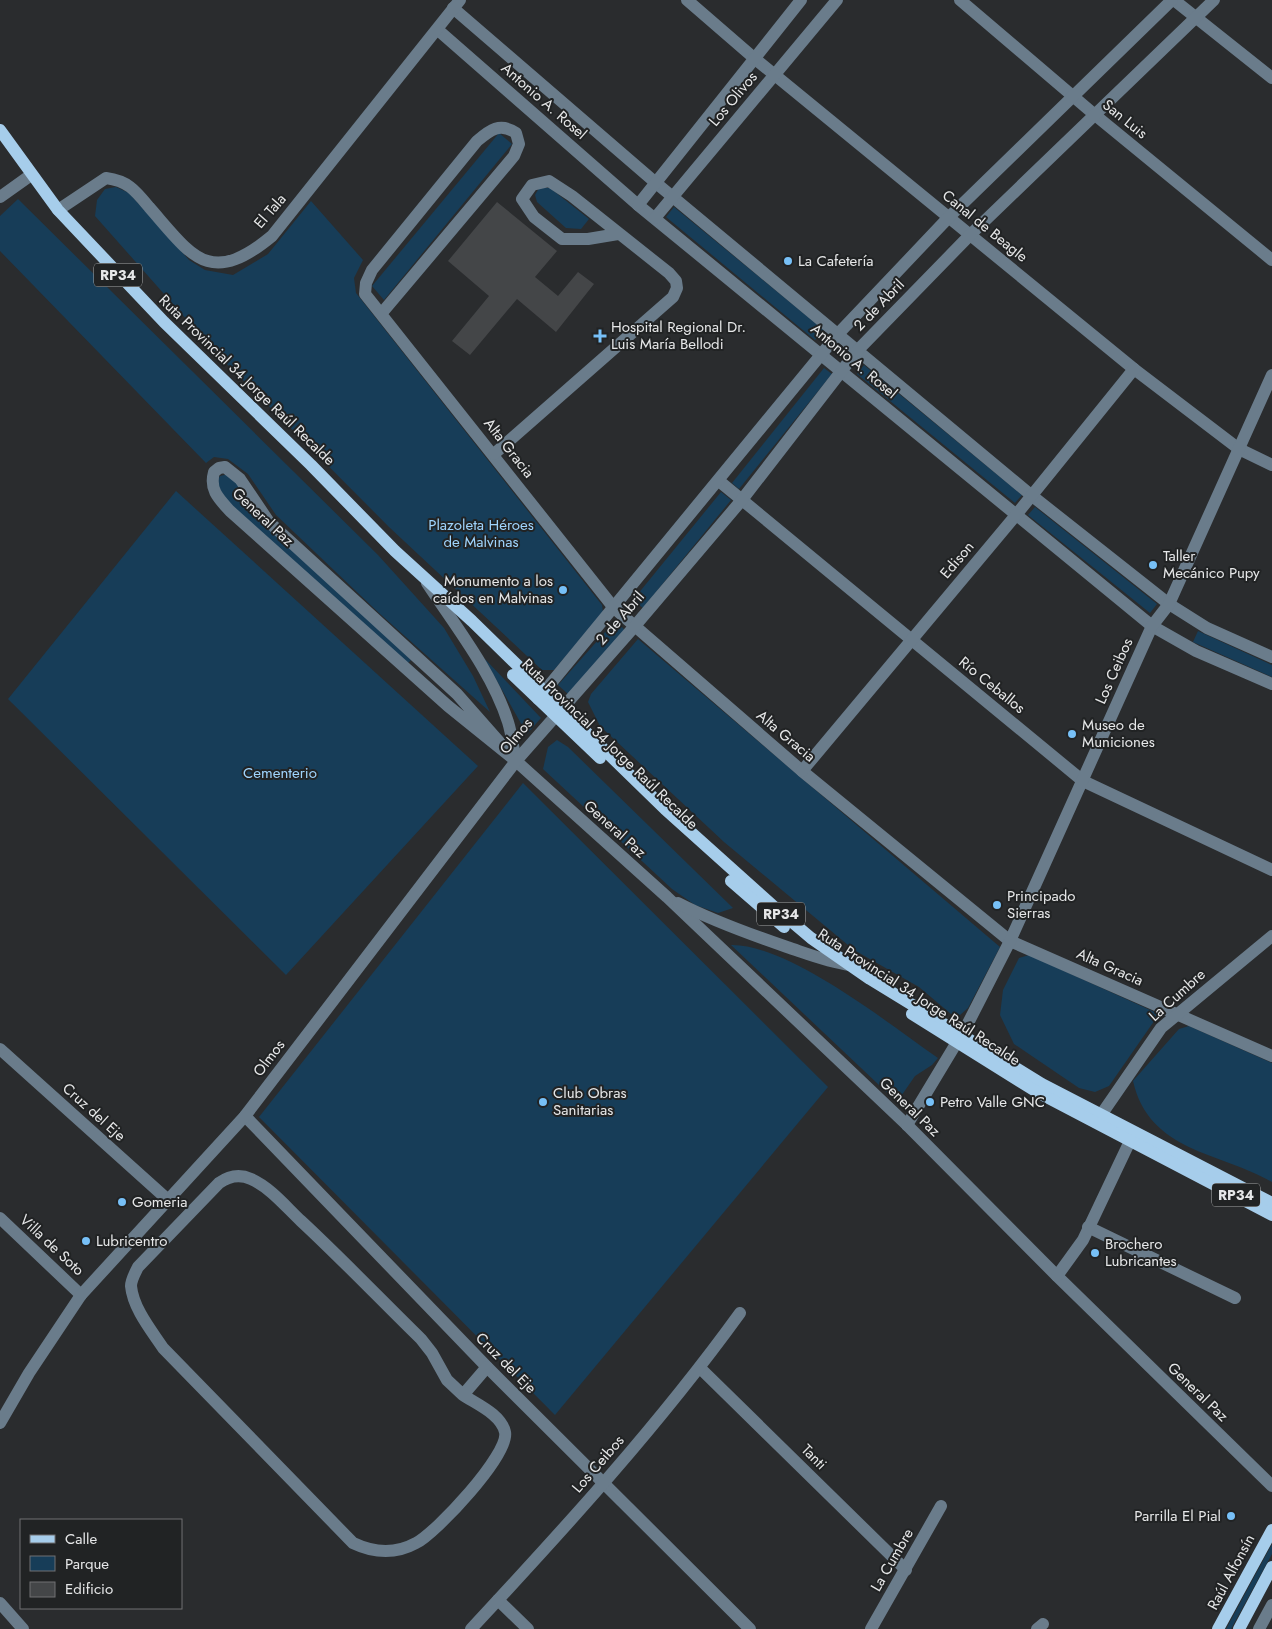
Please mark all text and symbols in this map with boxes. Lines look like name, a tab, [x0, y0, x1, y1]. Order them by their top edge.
street label: Antonio A. Rosel	[496, 58, 592, 144]
street label: Los Olivos	[704, 67, 762, 131]
street label: San Luis	[1098, 94, 1152, 144]
street label: Canal de Beagle	[938, 185, 1033, 268]
street label: El Tala	[249, 189, 291, 233]
place label: La Cafetería	[798, 250, 874, 272]
marker: La Cafetería	[782, 255, 794, 267]
road number: RP34	[94, 264, 142, 286]
street label: 2 de Abril	[849, 274, 909, 336]
street label: Ruta Provincial 34 Jorge Raúl Recalde	[154, 290, 340, 471]
place label: Hospital Regional Dr. Luis María Bellodi	[611, 316, 746, 355]
street label: Antonio A. Rosel	[806, 318, 902, 404]
marker: Hospital Regional Dr. Luis María Bellodi	[593, 329, 607, 343]
street label: Alta Gracia	[478, 413, 540, 483]
street label: General Paz	[227, 483, 299, 551]
park label: Plazoleta Héroes de Malvinas	[428, 514, 534, 553]
street label: Edison	[935, 537, 979, 583]
place label: Taller Mecánico Pupy	[1163, 545, 1260, 584]
marker: Taller Mecánico Pupy	[1147, 559, 1159, 571]
place label: Monumento a los caídos en Malvinas	[433, 570, 553, 609]
marker: Monumento a los caídos en Malvinas	[557, 584, 569, 596]
street label: 2 de Abril	[590, 586, 650, 650]
street label: Los Ceibos	[1090, 634, 1138, 708]
street label: Río Ceballos	[954, 651, 1030, 719]
street label: Ruta Provincial 34 Jorge Raúl Recalde	[517, 654, 703, 835]
street label: Alta Gracia	[752, 705, 820, 767]
street label: Olmos	[494, 713, 538, 759]
place label: Museo de Municiones	[1082, 714, 1155, 753]
marker: Museo de Municiones	[1066, 728, 1078, 740]
park label: Cementerio	[243, 762, 317, 784]
street label: General Paz	[579, 795, 651, 863]
place label: Principado Sierras	[1007, 885, 1075, 924]
marker: Principado Sierras	[991, 899, 1003, 911]
road number: RP34	[757, 902, 805, 926]
street label: Ruta Provincial 34 Jorge Raúl Recalde	[813, 923, 1025, 1071]
street label: Alta Gracia	[1073, 943, 1147, 991]
street label: La Cumbre	[1144, 963, 1210, 1026]
street label: Olmos	[248, 1035, 290, 1081]
street label: General Paz	[875, 1072, 945, 1142]
street label: Cruz del Eje	[57, 1078, 131, 1147]
place label: Club Obras Sanitarias	[553, 1082, 626, 1121]
place label: Petro Valle GNC	[940, 1091, 1045, 1113]
marker: Club Obras Sanitarias	[537, 1096, 549, 1108]
marker: Petro Valle GNC	[924, 1096, 936, 1108]
road number: RP34	[1212, 1184, 1260, 1206]
place label: Gomeria	[132, 1191, 188, 1213]
marker: Gomeria	[116, 1196, 128, 1208]
street label: Villa de Soto	[15, 1209, 89, 1281]
place label: Lubricentro	[96, 1230, 167, 1252]
place label: Brochero Lubricantes	[1105, 1233, 1177, 1272]
marker: Lubricentro	[80, 1235, 92, 1247]
marker: Brochero Lubricantes	[1089, 1247, 1101, 1259]
street label: Cruz del Eje	[470, 1327, 542, 1399]
street label: General Paz	[1163, 1357, 1233, 1427]
street label: Los Ceibos	[567, 1430, 629, 1498]
street label: Tanti	[796, 1439, 832, 1475]
place label: Parrilla El Pial	[1134, 1505, 1221, 1527]
marker: Parrilla El Pial	[1225, 1510, 1237, 1522]
legend	[20, 1519, 182, 1609]
street label: La Cumbre	[865, 1524, 919, 1596]
text: Calle	[65, 1528, 97, 1550]
street label: Raúl Alfonsín	[1202, 1530, 1260, 1614]
text: Parque	[65, 1553, 109, 1575]
text: Edificio	[65, 1578, 113, 1600]

